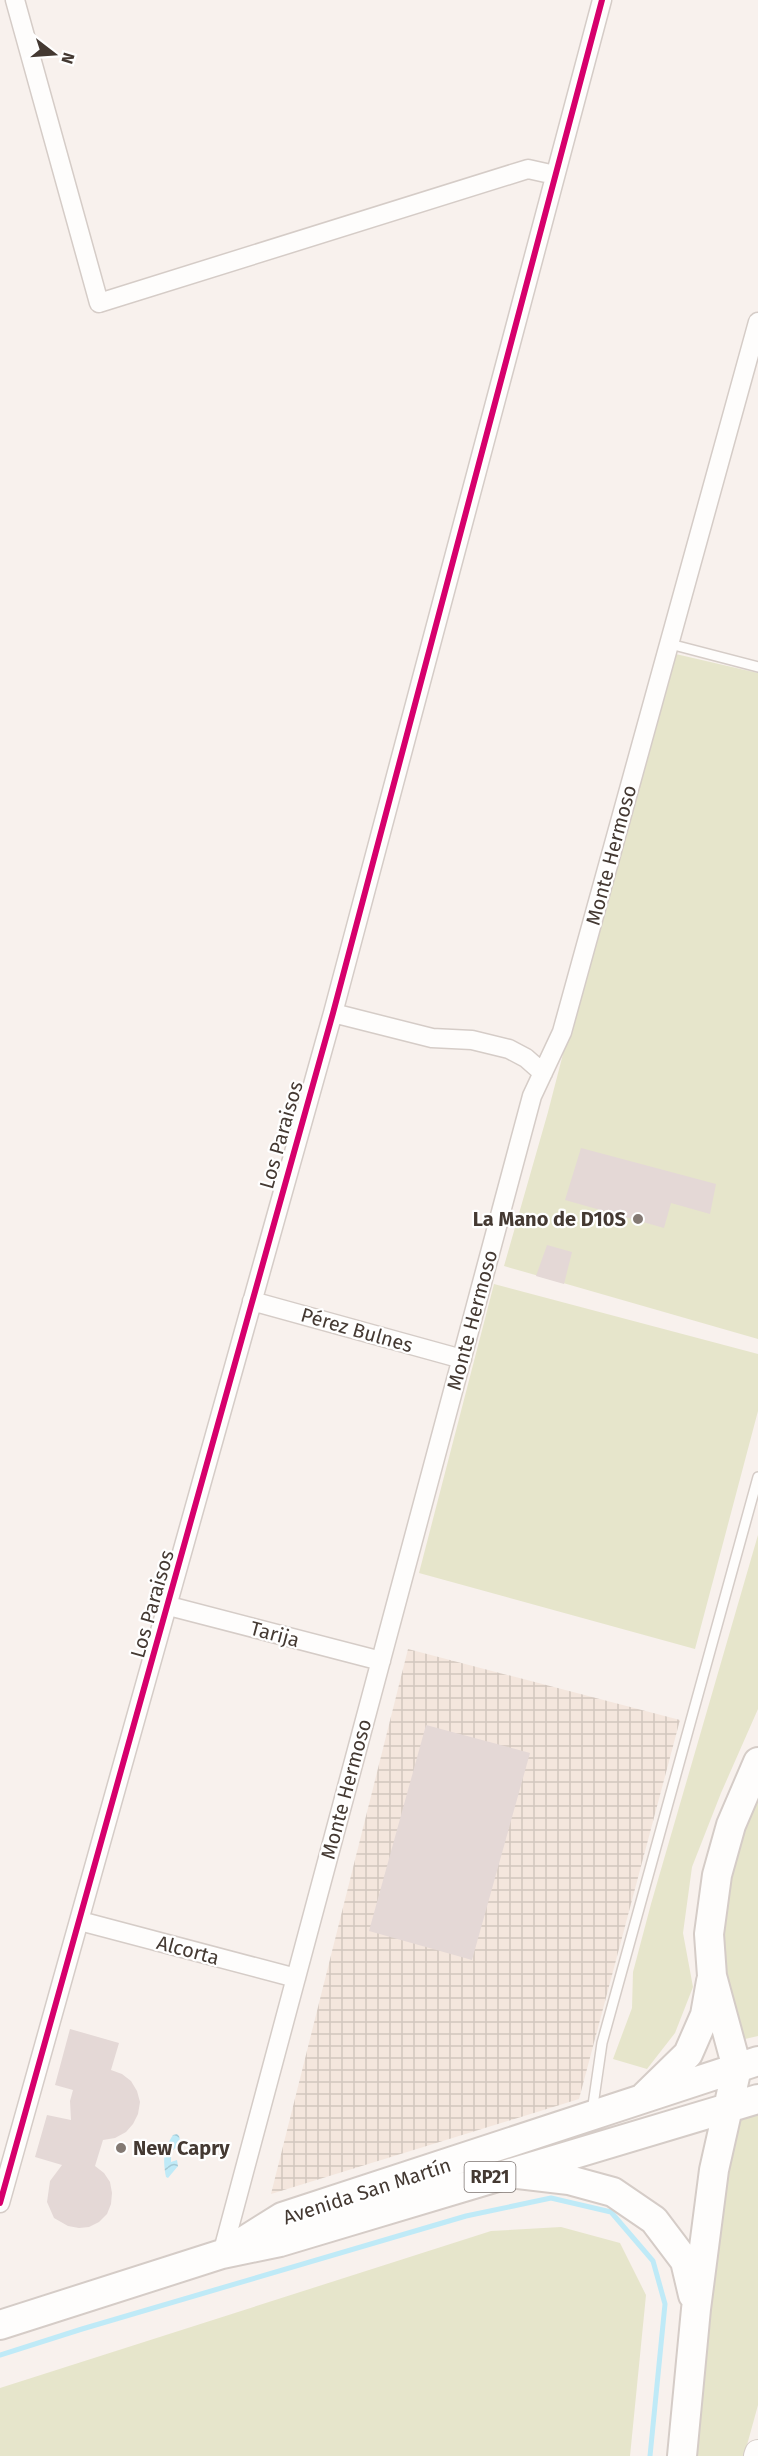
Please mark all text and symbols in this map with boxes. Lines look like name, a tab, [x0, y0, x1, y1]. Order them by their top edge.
north arrow	[24, 24, 84, 84]
text: N	[57, 50, 79, 66]
street label: Monte Hermoso	[581, 782, 641, 928]
street label: Los Paraisos	[254, 1078, 308, 1192]
place label: La Mano de D10S	[473, 1207, 626, 1231]
marker: La Mano de D10S	[631, 1212, 645, 1226]
street label: Monte Hermoso	[442, 1247, 502, 1393]
street label: Pérez Bulnes	[298, 1303, 416, 1357]
street label: Los Paraisos	[125, 1547, 179, 1661]
street label: Tarija	[248, 1616, 302, 1652]
street label: Monte Hermoso	[316, 1716, 376, 1862]
street label: Alcorta	[154, 1930, 222, 1970]
place label: New Capry	[133, 2136, 230, 2160]
marker: New Capry	[114, 2141, 128, 2155]
street label: Avenida San Martín	[280, 2153, 454, 2229]
road number: RP21	[464, 2162, 516, 2192]

